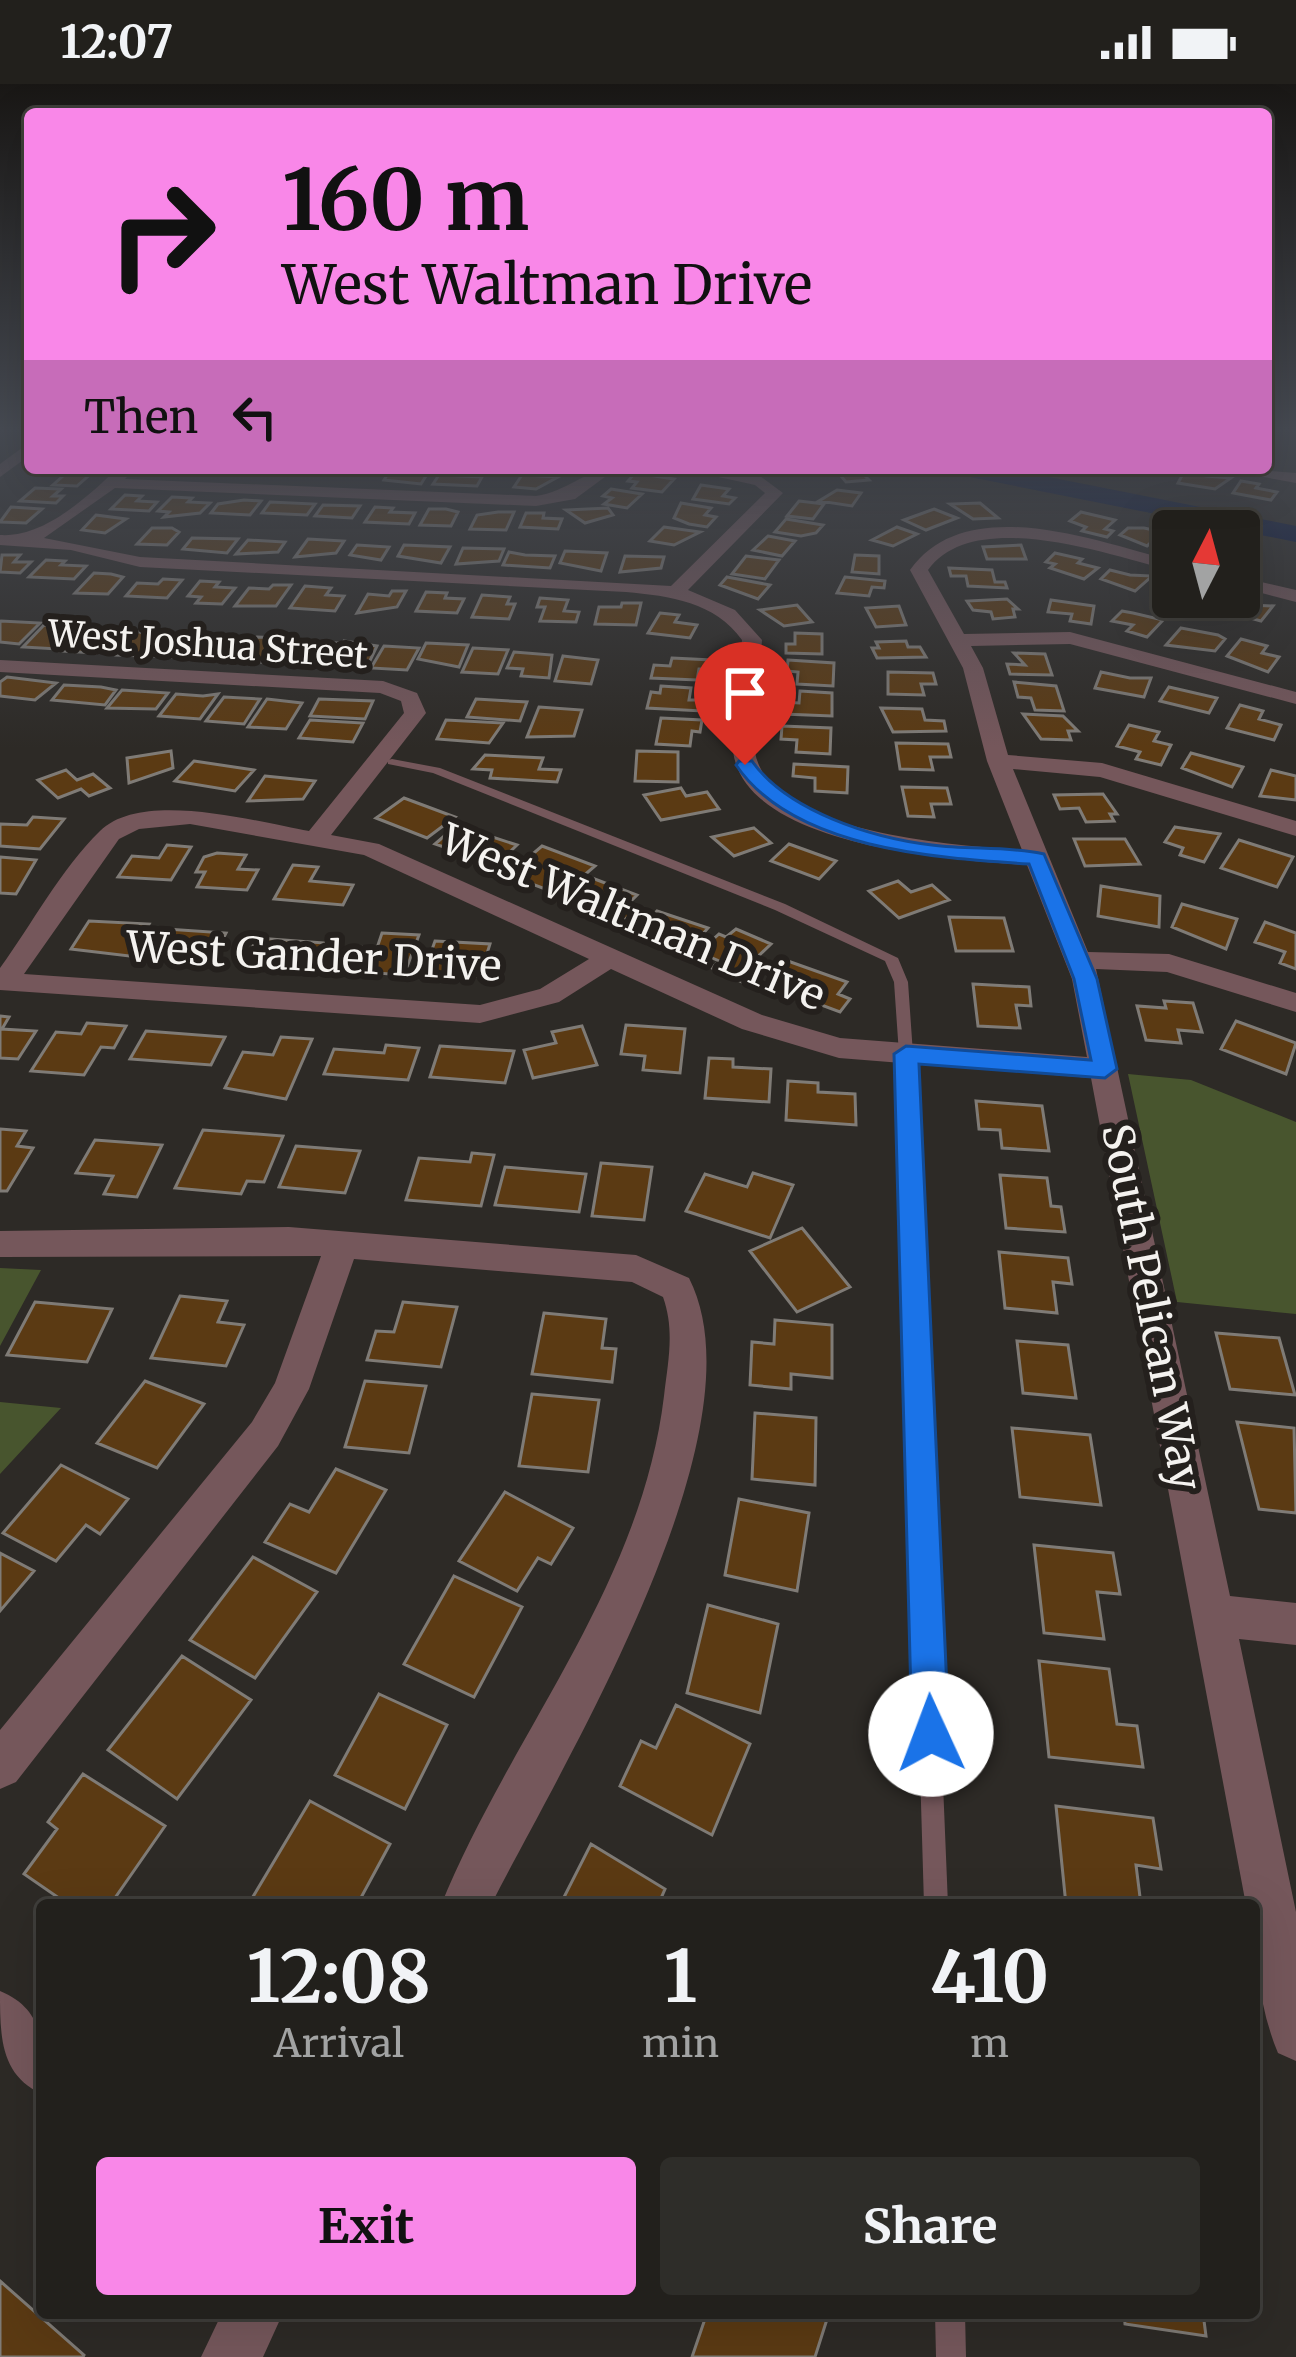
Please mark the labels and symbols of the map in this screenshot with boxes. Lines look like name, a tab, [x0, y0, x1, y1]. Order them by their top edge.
north arrow	[1152, 510, 1260, 618]
street label: West Joshua Street	[46, 611, 369, 678]
pin	[694, 642, 796, 765]
street label: West Waltman Drive	[432, 812, 833, 1022]
street label: West Gander Drive	[124, 920, 503, 992]
street label: South Pelican Way	[1091, 1119, 1213, 1495]
position arrow	[868, 1671, 994, 1797]

